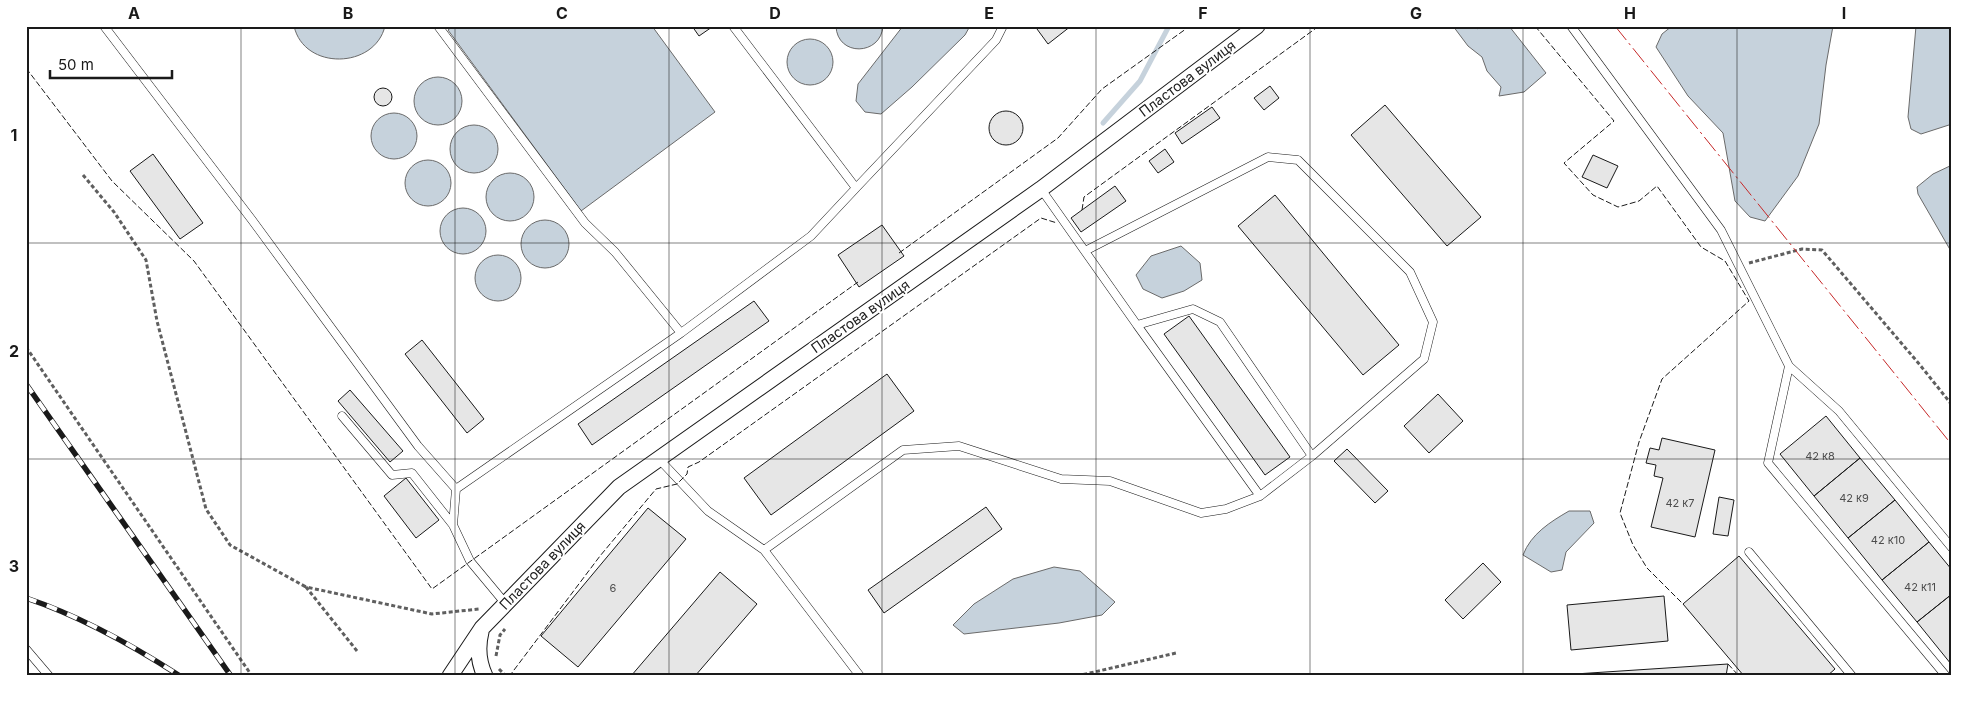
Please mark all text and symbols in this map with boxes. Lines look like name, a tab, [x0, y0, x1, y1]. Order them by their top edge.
text: A	[128, 3, 140, 23]
text: B	[343, 3, 353, 23]
text: C	[556, 3, 568, 23]
text: D	[769, 3, 781, 23]
text: E	[984, 3, 994, 23]
text: F	[1198, 3, 1208, 23]
text: G	[1410, 3, 1422, 23]
text: H	[1624, 3, 1636, 23]
text: I	[1842, 3, 1846, 23]
street label: Пластова вулиця	[1135, 36, 1239, 120]
scale bar	[50, 48, 172, 80]
text: 50 m	[58, 55, 94, 74]
text: 1	[11, 125, 17, 145]
street label: Пластова вулиця	[807, 276, 913, 356]
text: 2	[9, 341, 19, 361]
house number: 42 к8	[1805, 449, 1835, 463]
house number: 42 к9	[1839, 491, 1869, 505]
house number: 42 к7	[1665, 496, 1695, 510]
street label: Пластова вулиця	[495, 517, 589, 613]
house number: 42 к10	[1871, 533, 1905, 547]
text: 3	[9, 556, 19, 576]
house number: 42 к11	[1904, 580, 1936, 594]
house number: 6	[610, 581, 617, 595]

